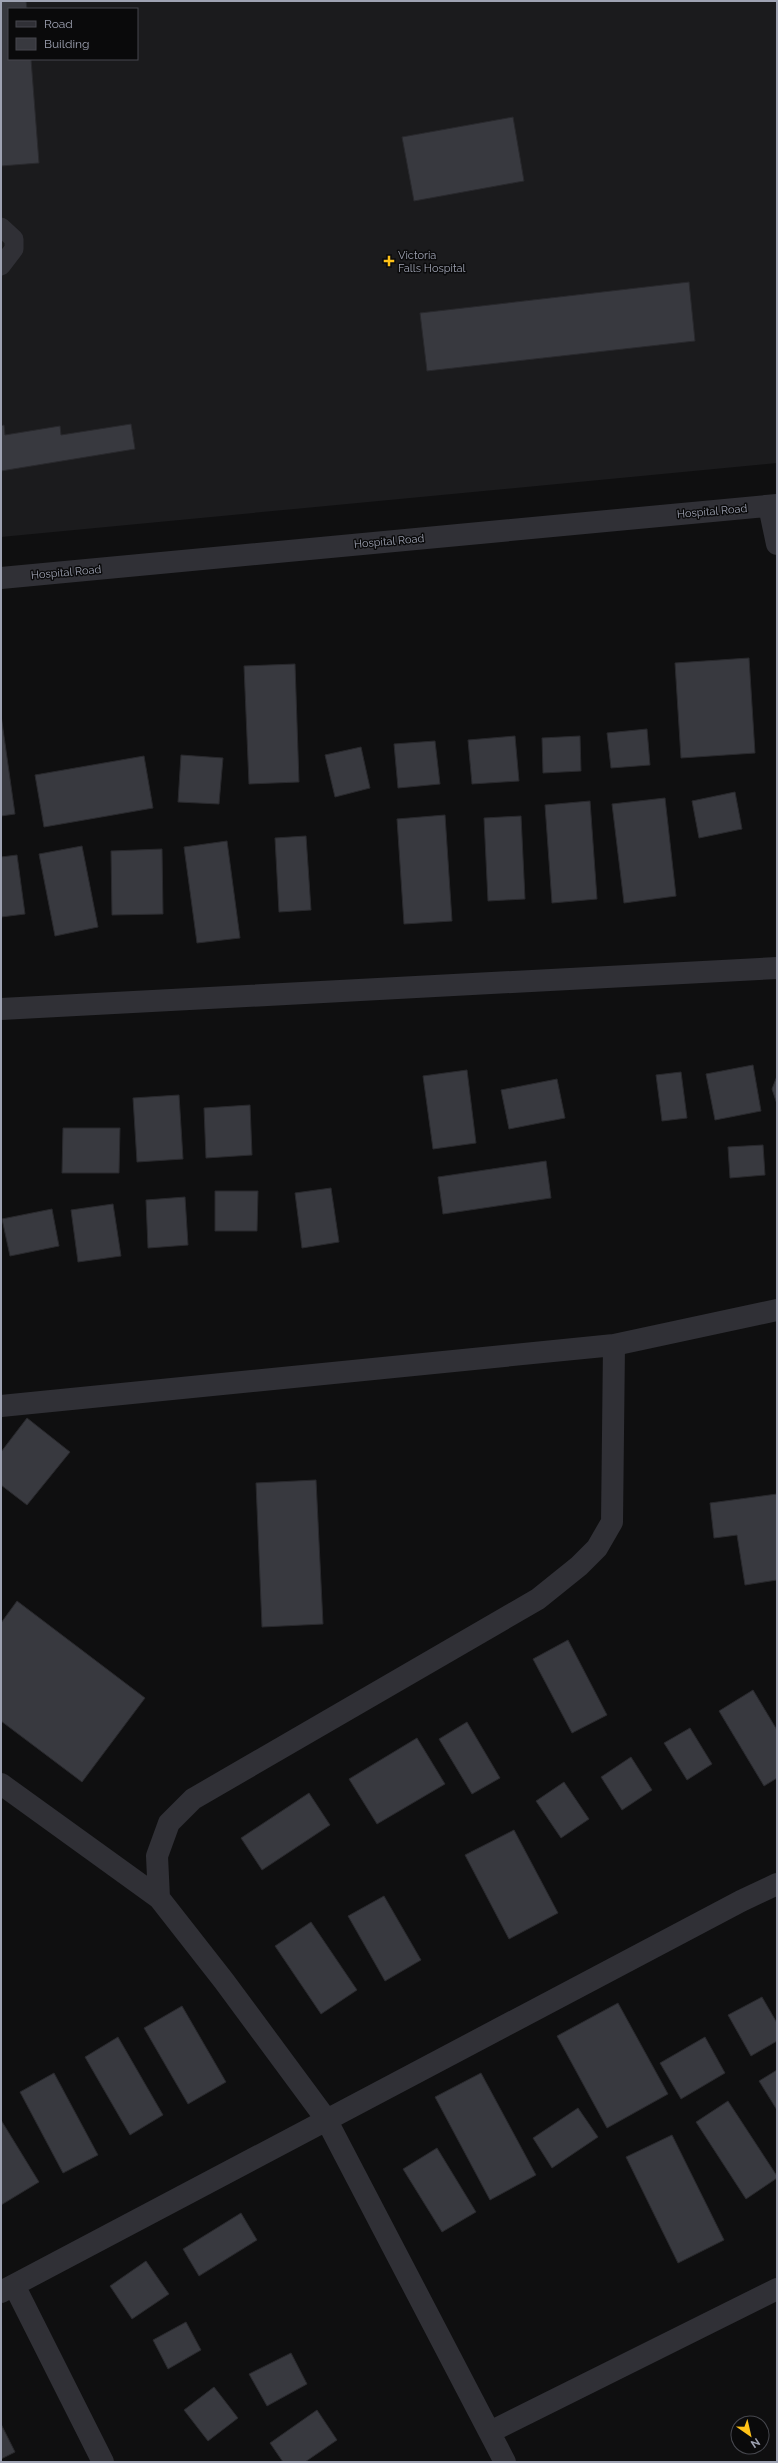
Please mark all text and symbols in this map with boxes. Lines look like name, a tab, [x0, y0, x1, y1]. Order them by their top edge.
legend	[8, 8, 138, 60]
text: Road	[44, 17, 73, 31]
text: Building	[44, 37, 90, 51]
place label: Victoria Falls Hospital	[398, 249, 466, 275]
marker: Victoria Falls Hospital	[383, 255, 395, 267]
street label: Hospital Road	[676, 502, 748, 521]
street label: Hospital Road	[353, 532, 425, 551]
street label: Hospital Road	[30, 563, 102, 582]
north arrow	[730, 2415, 770, 2455]
text: N	[748, 2435, 762, 2451]

